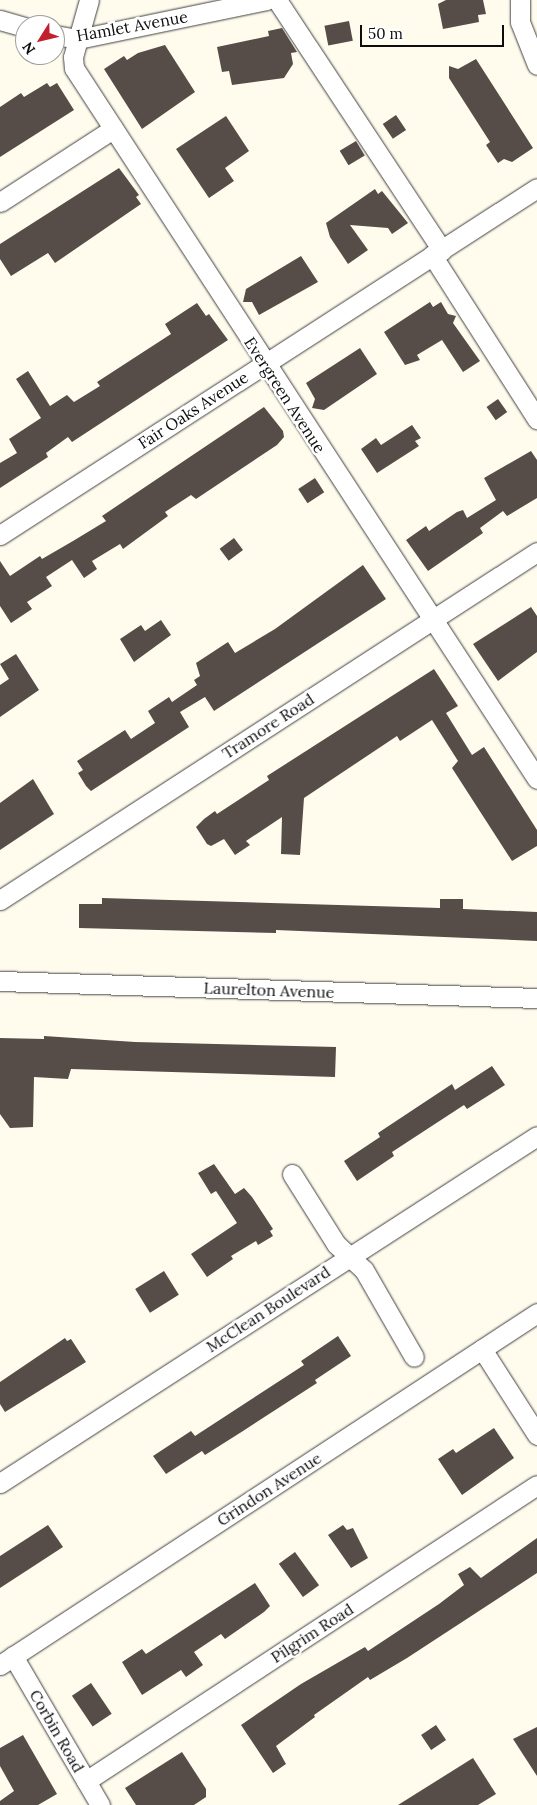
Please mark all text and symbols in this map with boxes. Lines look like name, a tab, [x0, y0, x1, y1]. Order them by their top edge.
street label: Hamlet Avenue	[75, 7, 189, 45]
north arrow	[15, 15, 65, 65]
scale bar	[362, 15, 506, 47]
text: 50 m	[368, 24, 403, 43]
text: N	[18, 39, 39, 58]
street label: Evergreen Avenue	[240, 333, 330, 457]
street label: Fair Oaks Avenue	[134, 367, 252, 453]
street label: Tramore Road	[219, 689, 317, 763]
street label: Laurelton Avenue	[203, 978, 335, 1002]
street label: McClean Boulevard	[203, 1262, 333, 1356]
street label: Grindon Avenue	[213, 1448, 325, 1530]
street label: Pilgrim Road	[267, 1599, 357, 1667]
street label: Corbin Road	[26, 1686, 88, 1776]

